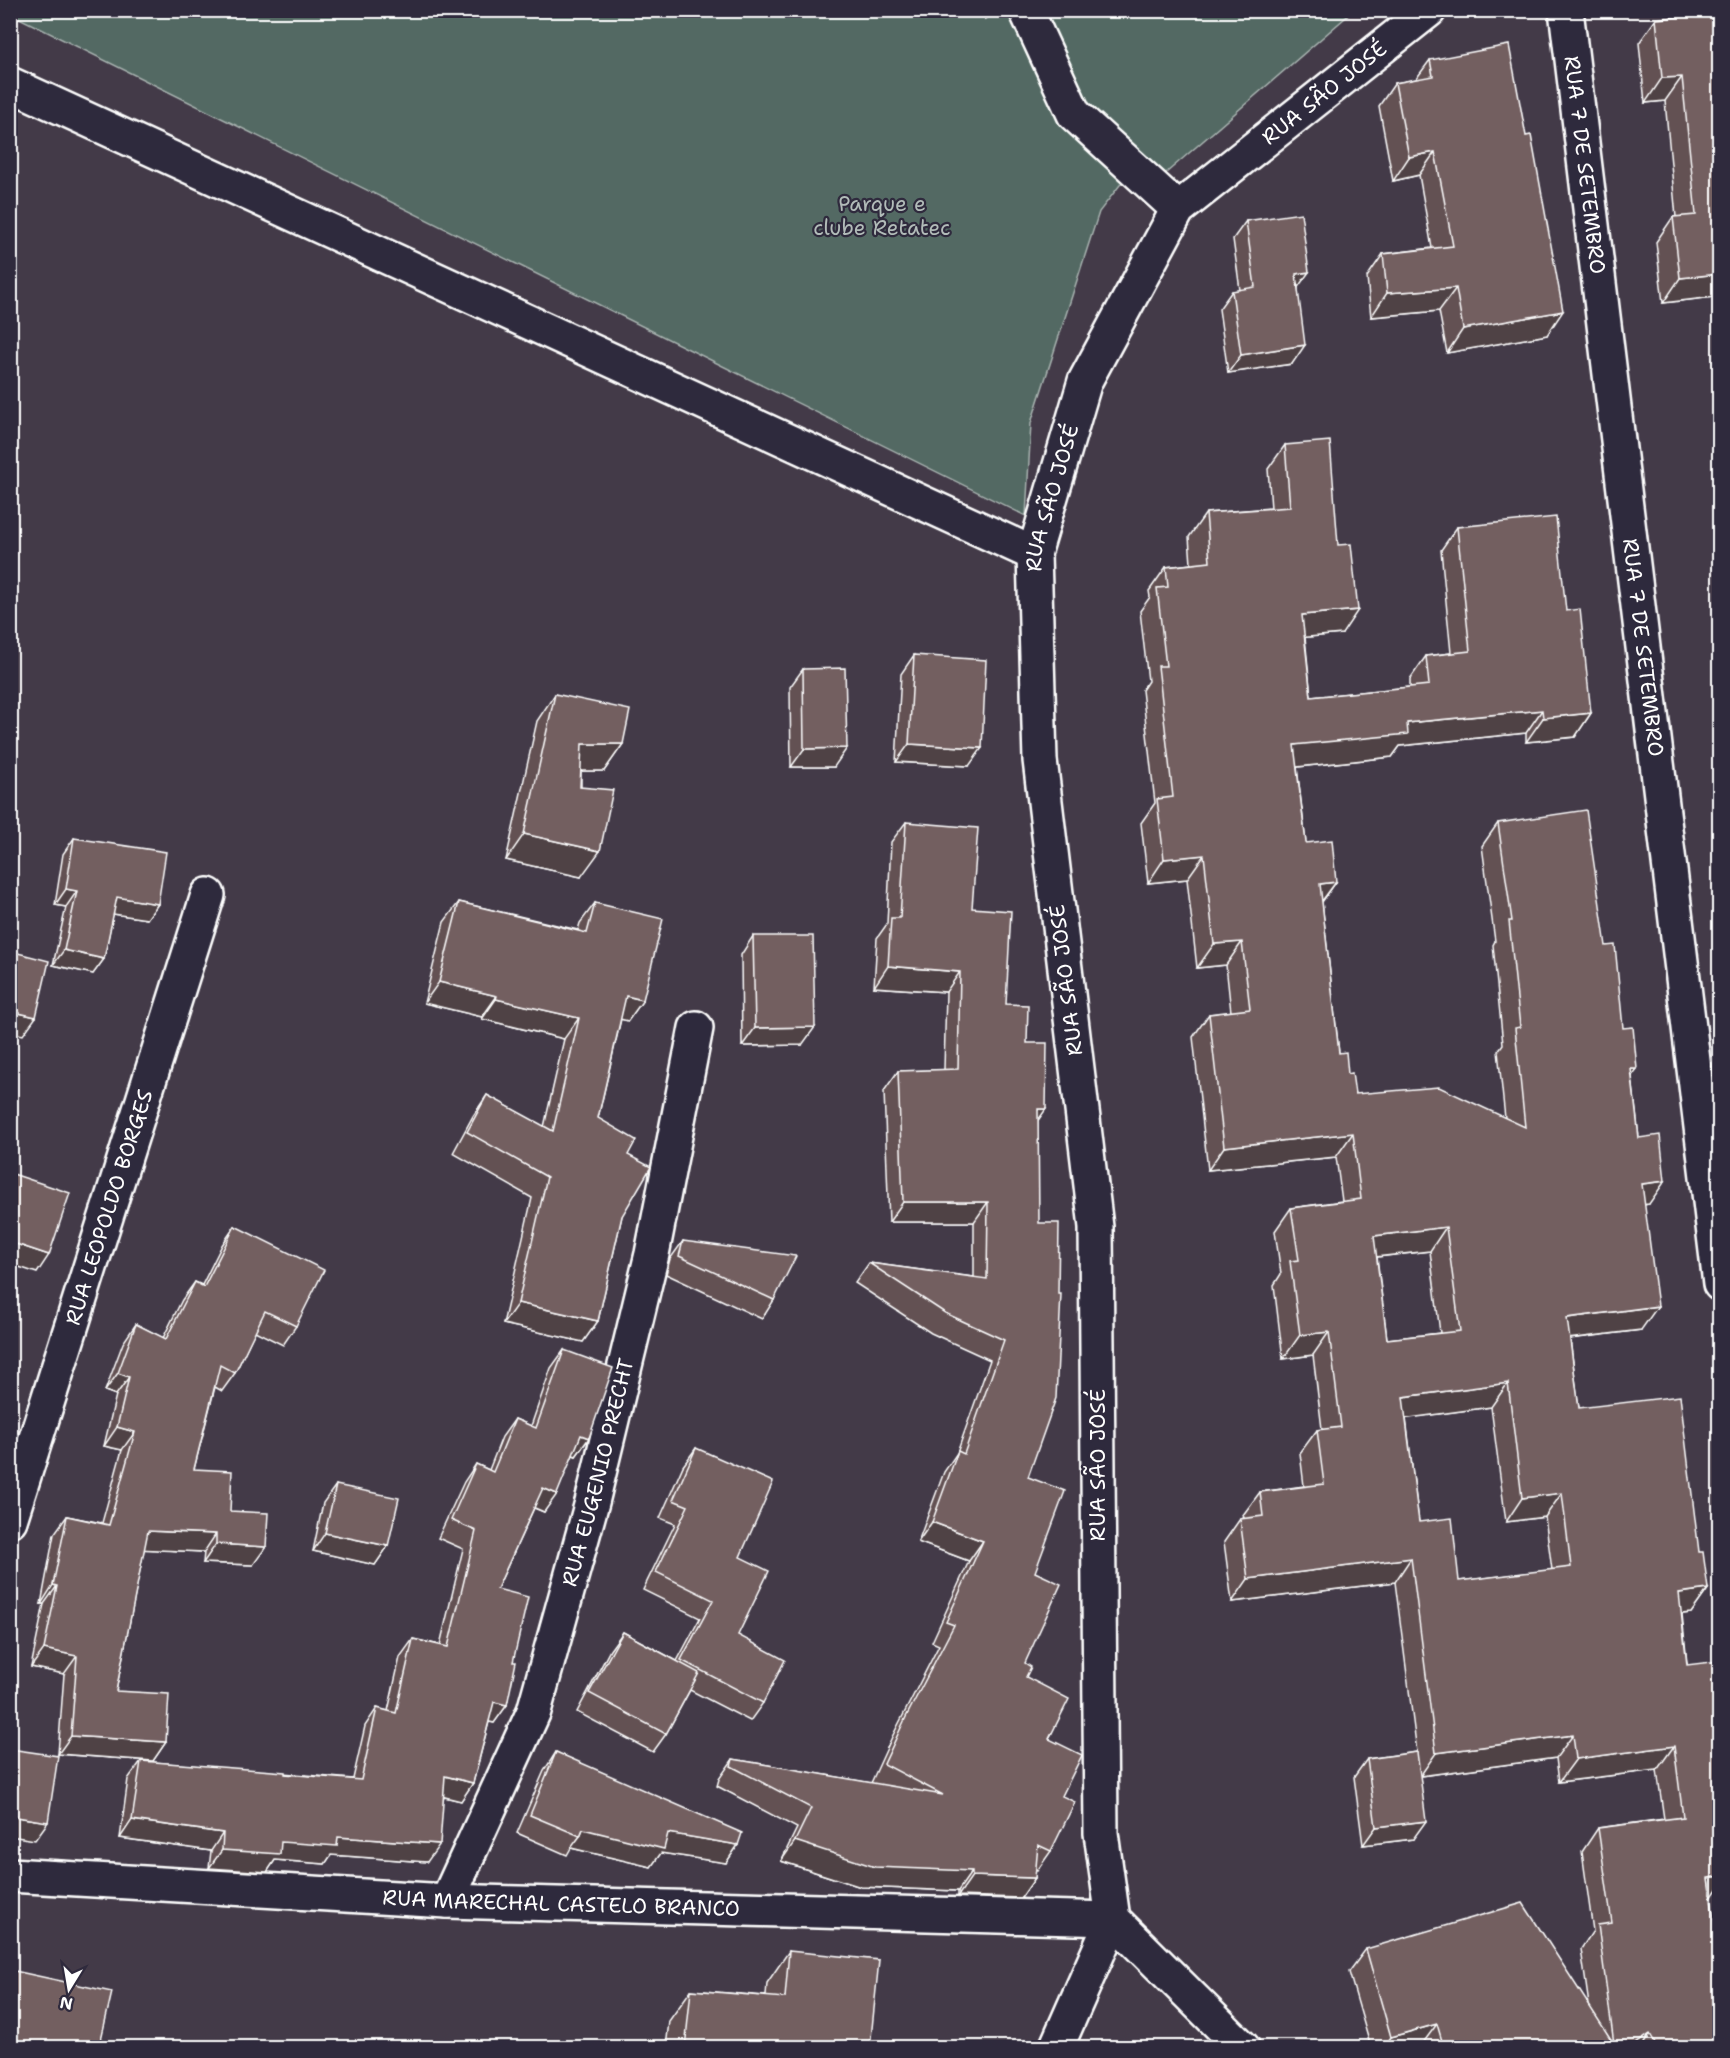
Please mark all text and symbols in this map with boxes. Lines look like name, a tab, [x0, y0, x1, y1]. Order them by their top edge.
street label: RUA SÃO JOSÉ	[1256, 34, 1393, 151]
street label: RUA 7 DE SETEMBRO	[1558, 54, 1612, 276]
park label: Parque e clube Retatec	[813, 190, 951, 242]
street label: RUA SÃO JOSÉ	[1020, 421, 1086, 572]
street label: RUA 7 DE SETEMBRO	[1616, 537, 1670, 758]
street label: RUA SÃO JOSÉ	[1042, 903, 1089, 1057]
street label: RUA LEOPOLDO BORGES	[59, 1086, 159, 1329]
street label: RUA EUGENIO PRECHT	[555, 1355, 640, 1590]
street label: RUA SÃO JOSÉ	[1083, 1389, 1112, 1541]
street label: RUA MARECHAL CASTELO BRANCO	[382, 1883, 740, 1923]
north arrow	[39, 1959, 99, 2019]
text: N	[58, 1992, 74, 2015]

